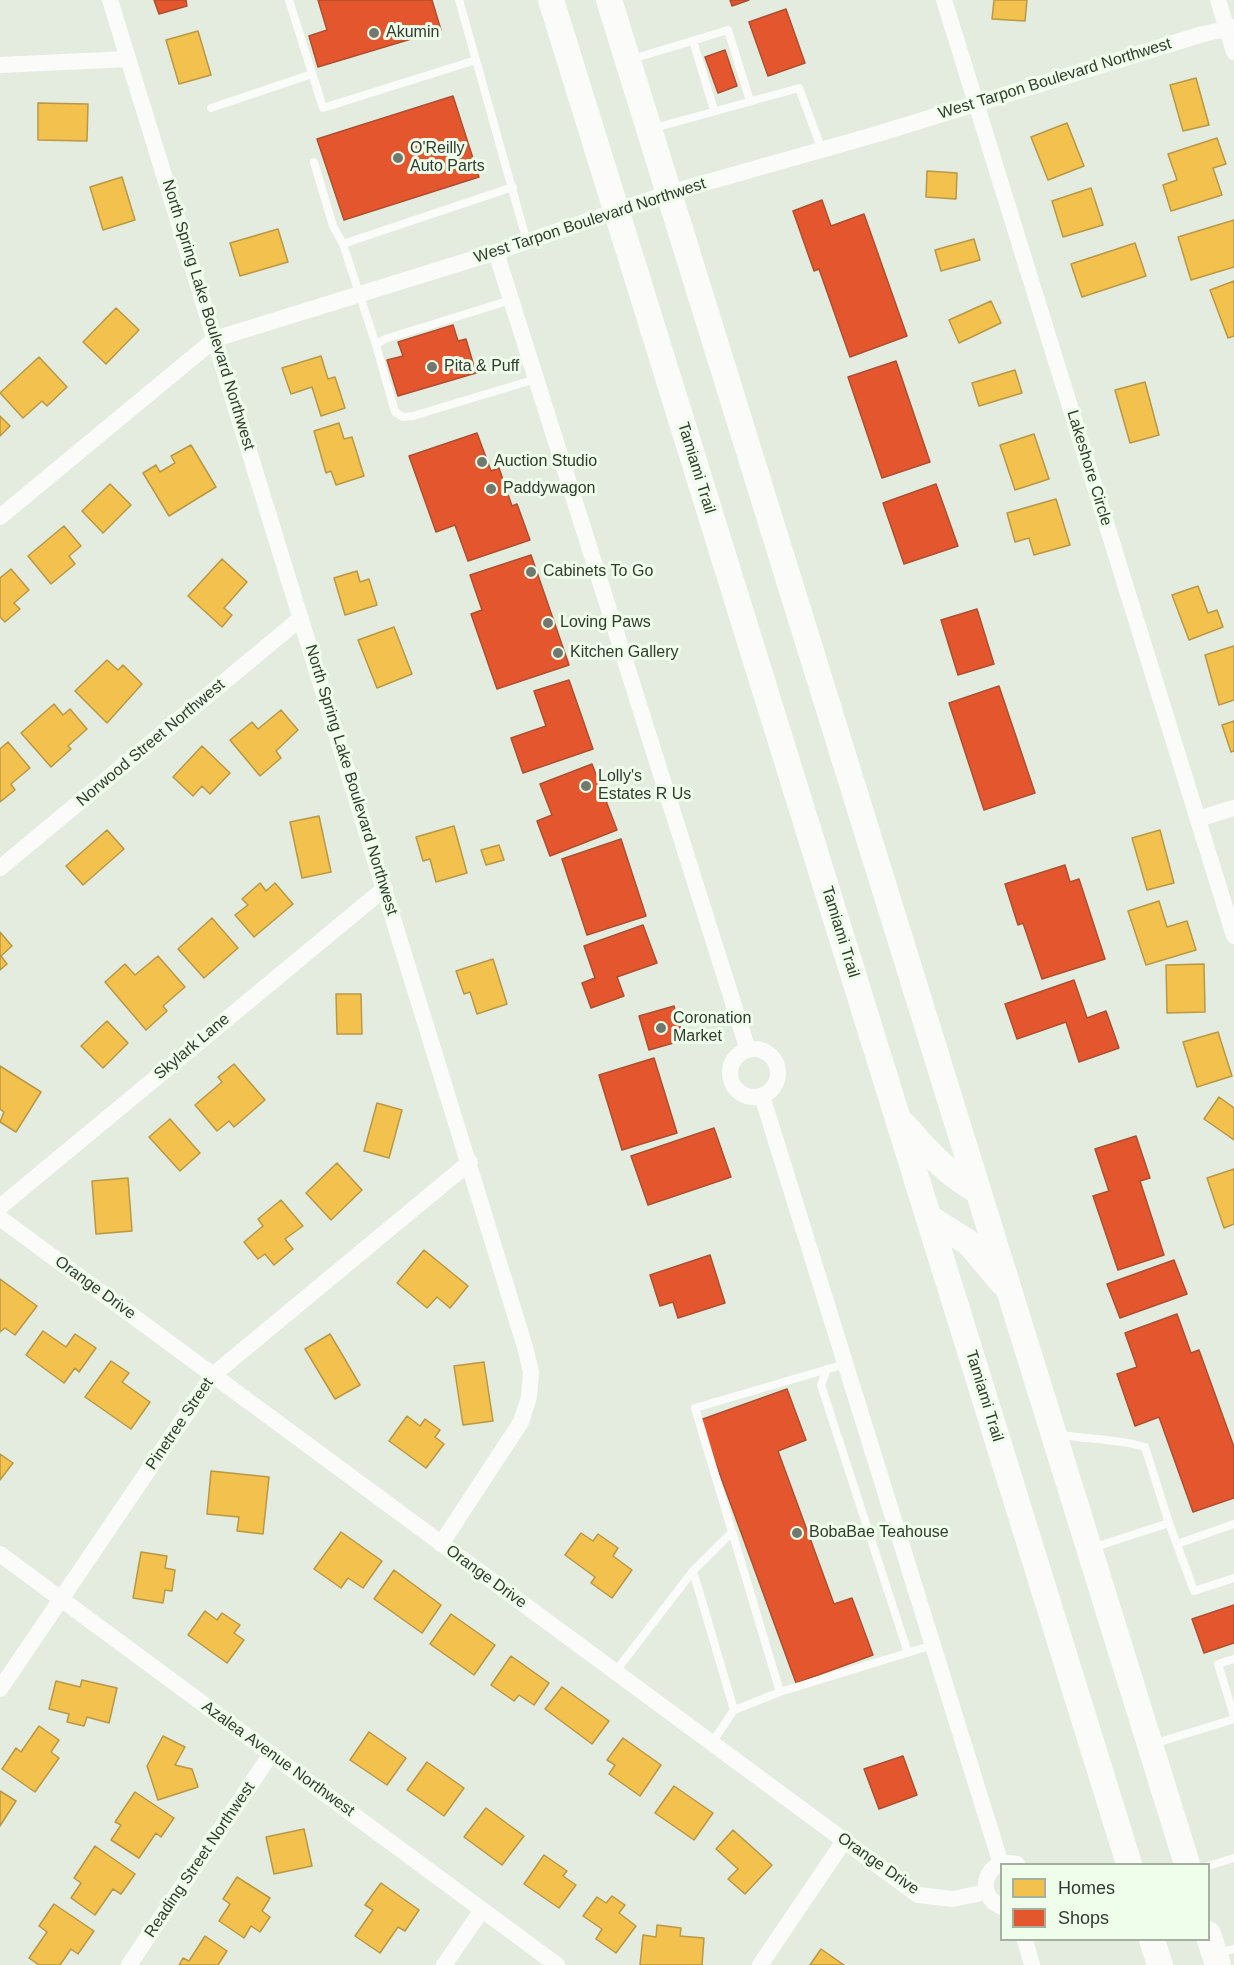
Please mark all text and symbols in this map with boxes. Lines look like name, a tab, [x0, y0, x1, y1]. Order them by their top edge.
place label: Akumin	[386, 23, 439, 43]
marker: Akumin	[367, 26, 381, 40]
street label: West Tarpon Boulevard Northwest	[936, 34, 1174, 124]
place label: O'Reilly Auto Parts	[410, 139, 485, 177]
marker: O'Reilly Auto Parts	[391, 151, 405, 165]
street label: West Tarpon Boulevard Northwest	[472, 174, 708, 268]
street label: North Spring Lake Boulevard Northwest	[158, 177, 258, 453]
place label: Pita & Puff	[444, 357, 519, 377]
marker: Pita & Puff	[425, 360, 439, 374]
street label: Lakeshore Circle	[1062, 408, 1116, 528]
street label: Tamiami Trail	[673, 420, 719, 516]
place label: Auction Studio	[494, 452, 597, 472]
marker: Auction Studio	[475, 455, 489, 469]
place label: Paddywagon	[503, 479, 596, 499]
marker: Paddywagon	[484, 482, 498, 496]
place label: Cabinets To Go	[543, 562, 653, 582]
marker: Cabinets To Go	[524, 565, 538, 579]
place label: Loving Paws	[560, 613, 651, 633]
marker: Loving Paws	[541, 616, 555, 630]
street label: North Spring Lake Boulevard Northwest	[301, 642, 401, 918]
place label: Kitchen Gallery	[570, 643, 678, 663]
marker: Kitchen Gallery	[551, 646, 565, 660]
street label: Norwood Street Northwest	[73, 675, 229, 811]
place label: Lolly's Estates R Us	[598, 767, 691, 805]
marker: Lolly's Estates R Us	[579, 779, 593, 793]
street label: Tamiami Trail	[817, 884, 863, 980]
place label: Coronation Market	[673, 1009, 751, 1047]
street label: Skylark Lane	[150, 1010, 234, 1084]
marker: Coronation Market	[654, 1021, 668, 1035]
street label: Orange Drive	[51, 1252, 139, 1324]
street label: Tamiami Trail	[961, 1348, 1007, 1444]
street label: Pinetree Street	[142, 1374, 218, 1474]
place label: BobaBae Teahouse	[809, 1523, 949, 1543]
marker: BobaBae Teahouse	[790, 1526, 804, 1540]
street label: Orange Drive	[442, 1541, 530, 1613]
street label: Azalea Avenue Northwest	[198, 1697, 358, 1821]
street label: Reading Street Northwest	[141, 1779, 259, 1941]
street label: Orange Drive	[834, 1829, 922, 1899]
legend	[1000, 1863, 1210, 1941]
text: Homes	[1058, 1878, 1115, 1898]
text: Shops	[1058, 1908, 1109, 1928]

